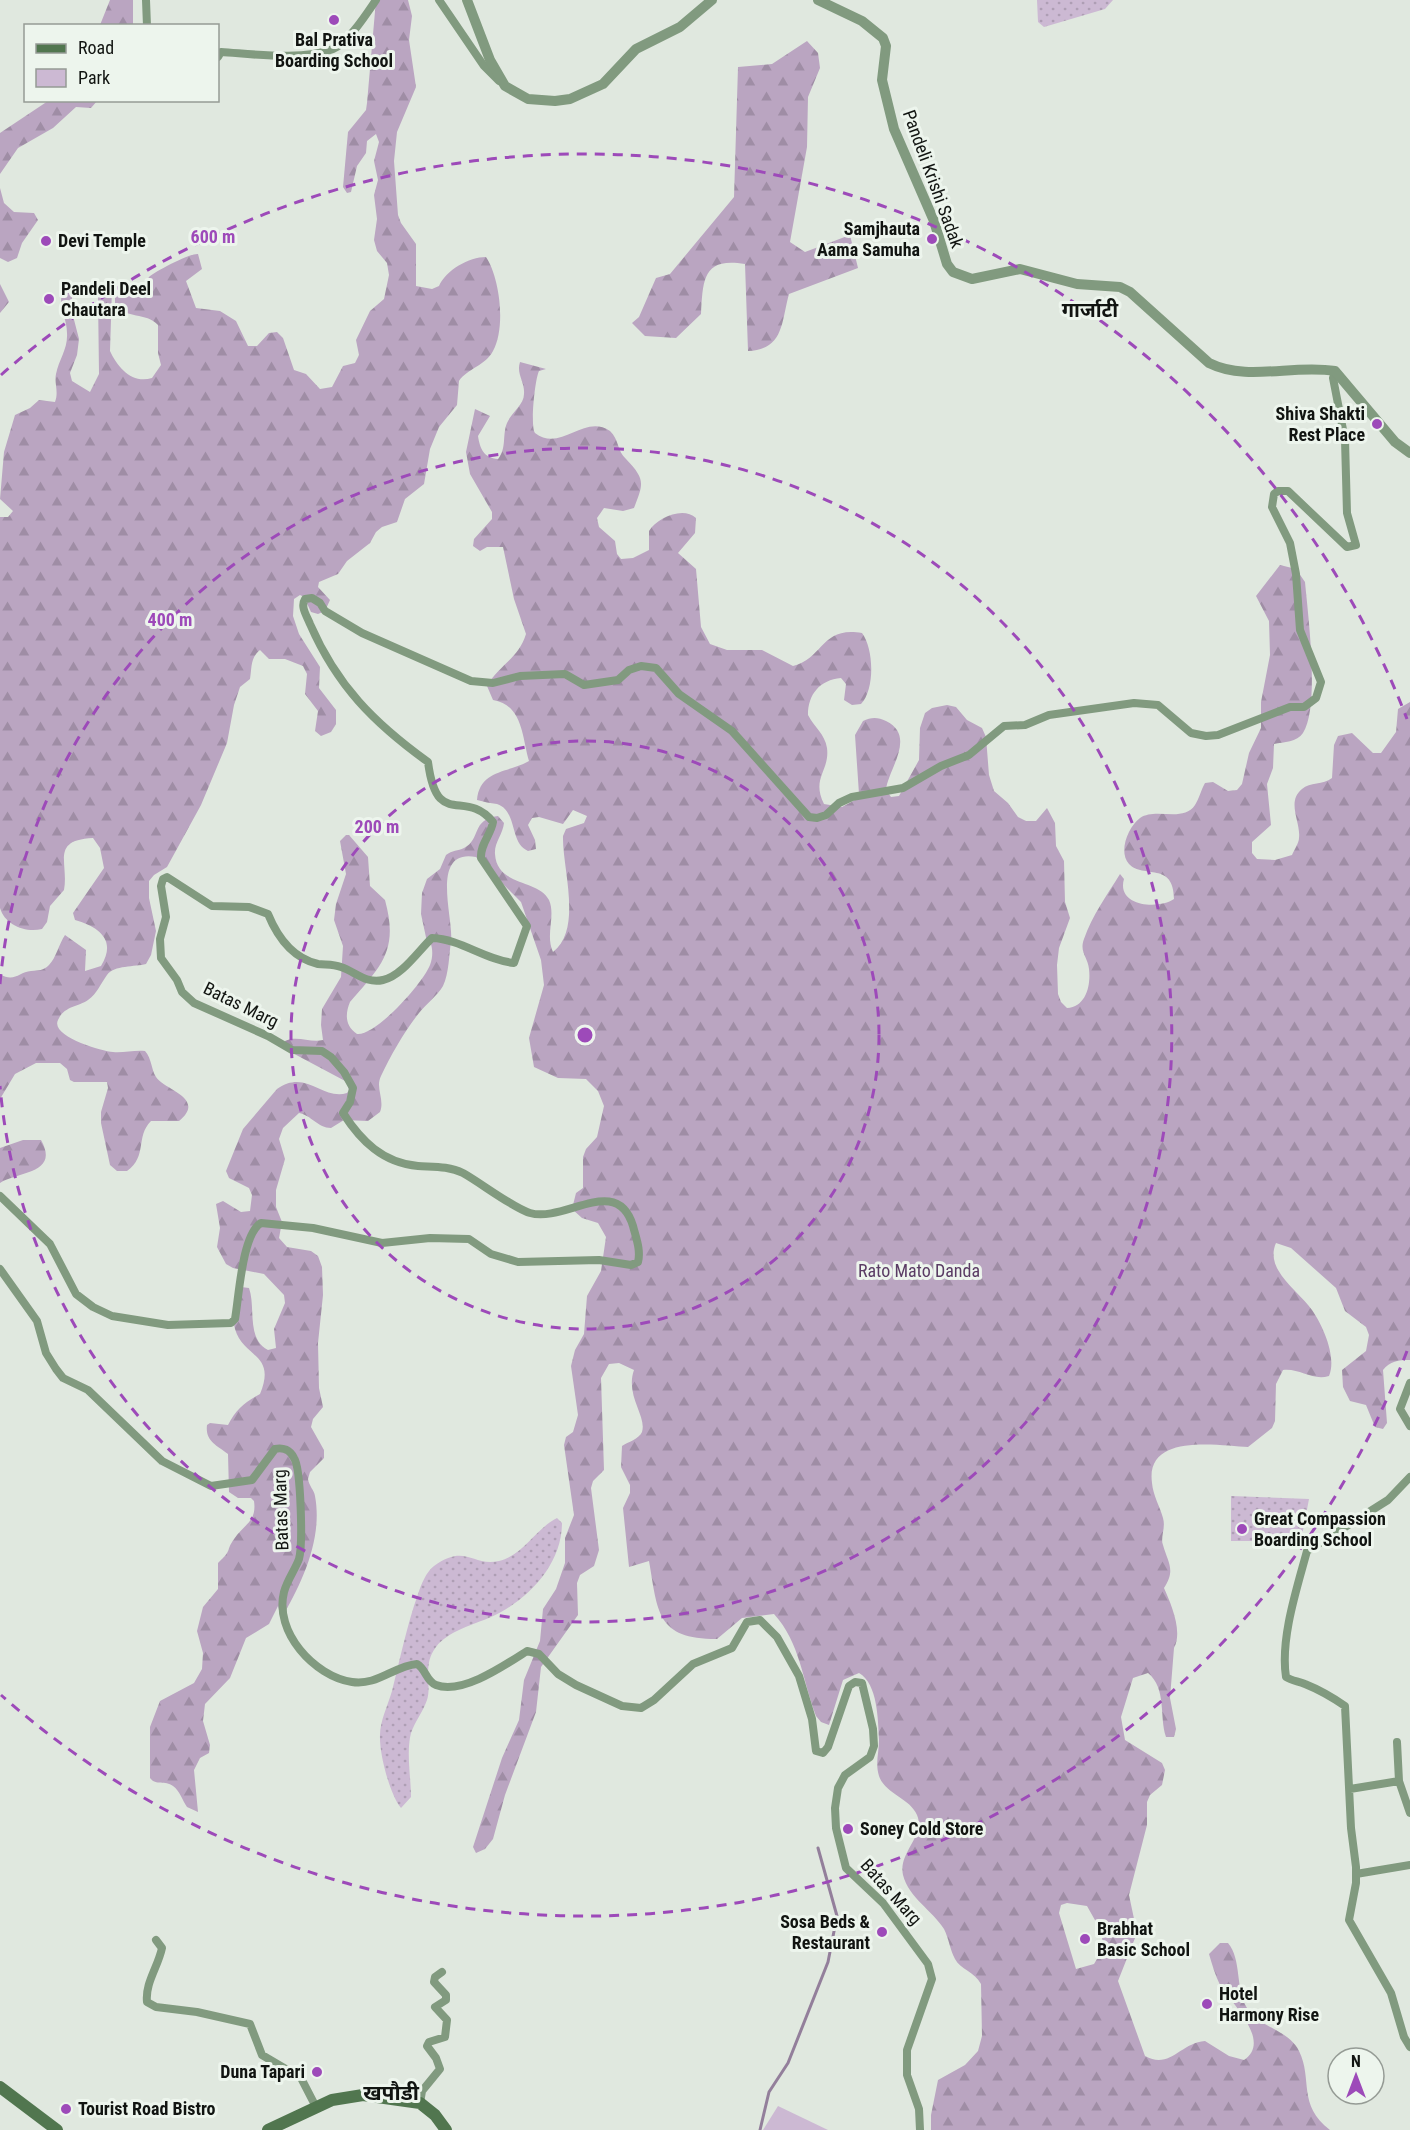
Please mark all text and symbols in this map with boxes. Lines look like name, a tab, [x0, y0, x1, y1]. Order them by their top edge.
marker: Bal Prativa Boarding School	[327, 13, 341, 27]
legend	[24, 24, 219, 102]
place label: Bal Prativa Boarding School	[275, 29, 393, 71]
text: Road	[78, 37, 114, 58]
text: Park	[78, 67, 110, 88]
street label: Pandeli Krishi Sadak	[899, 107, 968, 251]
place label: Samjhauta Aama Samuha	[817, 218, 920, 260]
text: 600 m	[191, 226, 235, 247]
place label: Devi Temple	[58, 230, 146, 251]
marker: Samjhauta Aama Samuha	[925, 232, 939, 246]
marker: Devi Temple	[39, 234, 53, 248]
place label: Pandeli Deel Chautara	[61, 278, 151, 320]
marker: Pandeli Deel Chautara	[42, 292, 56, 306]
district label: गार्जाटी	[1062, 298, 1119, 322]
place label: Shiva Shakti Rest Place	[1276, 403, 1365, 445]
marker: Shiva Shakti Rest Place	[1370, 417, 1384, 431]
text: 400 m	[148, 609, 192, 630]
text: 200 m	[355, 816, 399, 837]
street label: Batas Marg	[200, 977, 282, 1032]
centre of rings	[575, 1025, 595, 1045]
park label: Rato Mato Danda	[858, 1260, 980, 1281]
street label: Batas Marg	[269, 1469, 292, 1551]
place label: Great Compassion Boarding School	[1254, 1508, 1386, 1550]
marker: Great Compassion Boarding School	[1235, 1522, 1249, 1536]
place label: Soney Cold Store	[860, 1818, 984, 1839]
marker: Soney Cold Store	[841, 1822, 855, 1836]
street label: Batas Marg	[856, 1854, 926, 1929]
place label: Sosa Beds & Restaurant	[780, 1911, 871, 1953]
place label: Brabhat Basic School	[1097, 1918, 1190, 1960]
marker: Sosa Beds & Restaurant	[875, 1925, 889, 1939]
marker: Brabhat Basic School	[1078, 1932, 1092, 1946]
place label: Hotel Harmony Rise	[1219, 1983, 1319, 2025]
marker: Hotel Harmony Rise	[1200, 1997, 1214, 2011]
north arrow	[1326, 2046, 1386, 2106]
text: N	[1351, 2052, 1361, 2071]
place label: Duna Tapari	[220, 2061, 305, 2082]
marker: Duna Tapari	[310, 2065, 324, 2079]
district label: खपौडी	[363, 2081, 420, 2105]
place label: Tourist Road Bistro	[78, 2098, 216, 2119]
marker: Tourist Road Bistro	[59, 2102, 73, 2116]

